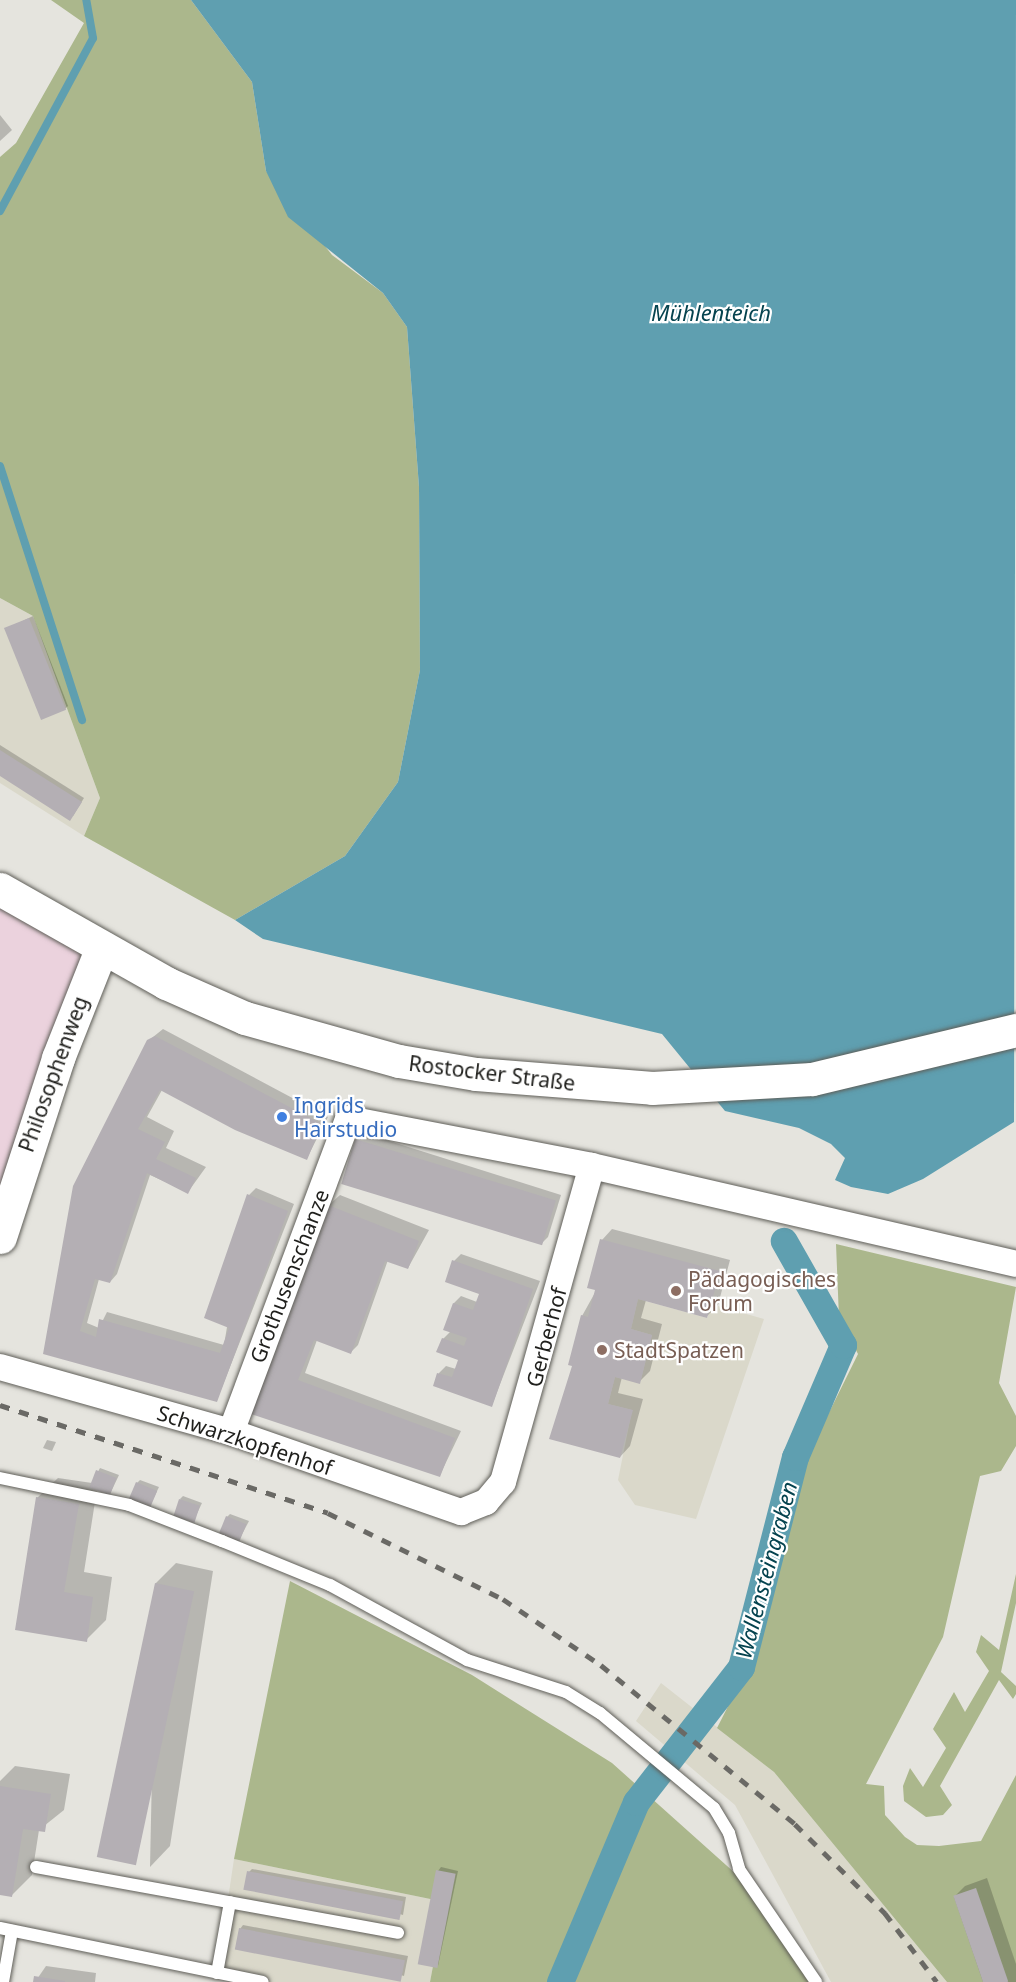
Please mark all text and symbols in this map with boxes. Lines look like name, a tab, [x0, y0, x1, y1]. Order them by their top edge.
water label: Mühlenteich	[651, 300, 771, 326]
street label: Philosophenweg	[13, 993, 93, 1155]
street label: Rostocker Straße	[407, 1050, 577, 1096]
place label: Ingrids Hairstudio	[294, 1092, 397, 1142]
marker: Ingrids Hairstudio	[275, 1110, 289, 1124]
street label: Grothusenschanze	[244, 1185, 334, 1367]
place label: Pädagogisches Forum	[688, 1266, 836, 1316]
street label: Gerberhof	[521, 1284, 571, 1390]
marker: Pädagogisches Forum	[669, 1284, 683, 1298]
place label: StadtSpatzen	[614, 1337, 744, 1363]
marker: StadtSpatzen	[595, 1343, 609, 1357]
street label: Schwarzkopfenhof	[154, 1400, 336, 1480]
water label: Wallensteingraben	[730, 1479, 802, 1661]

